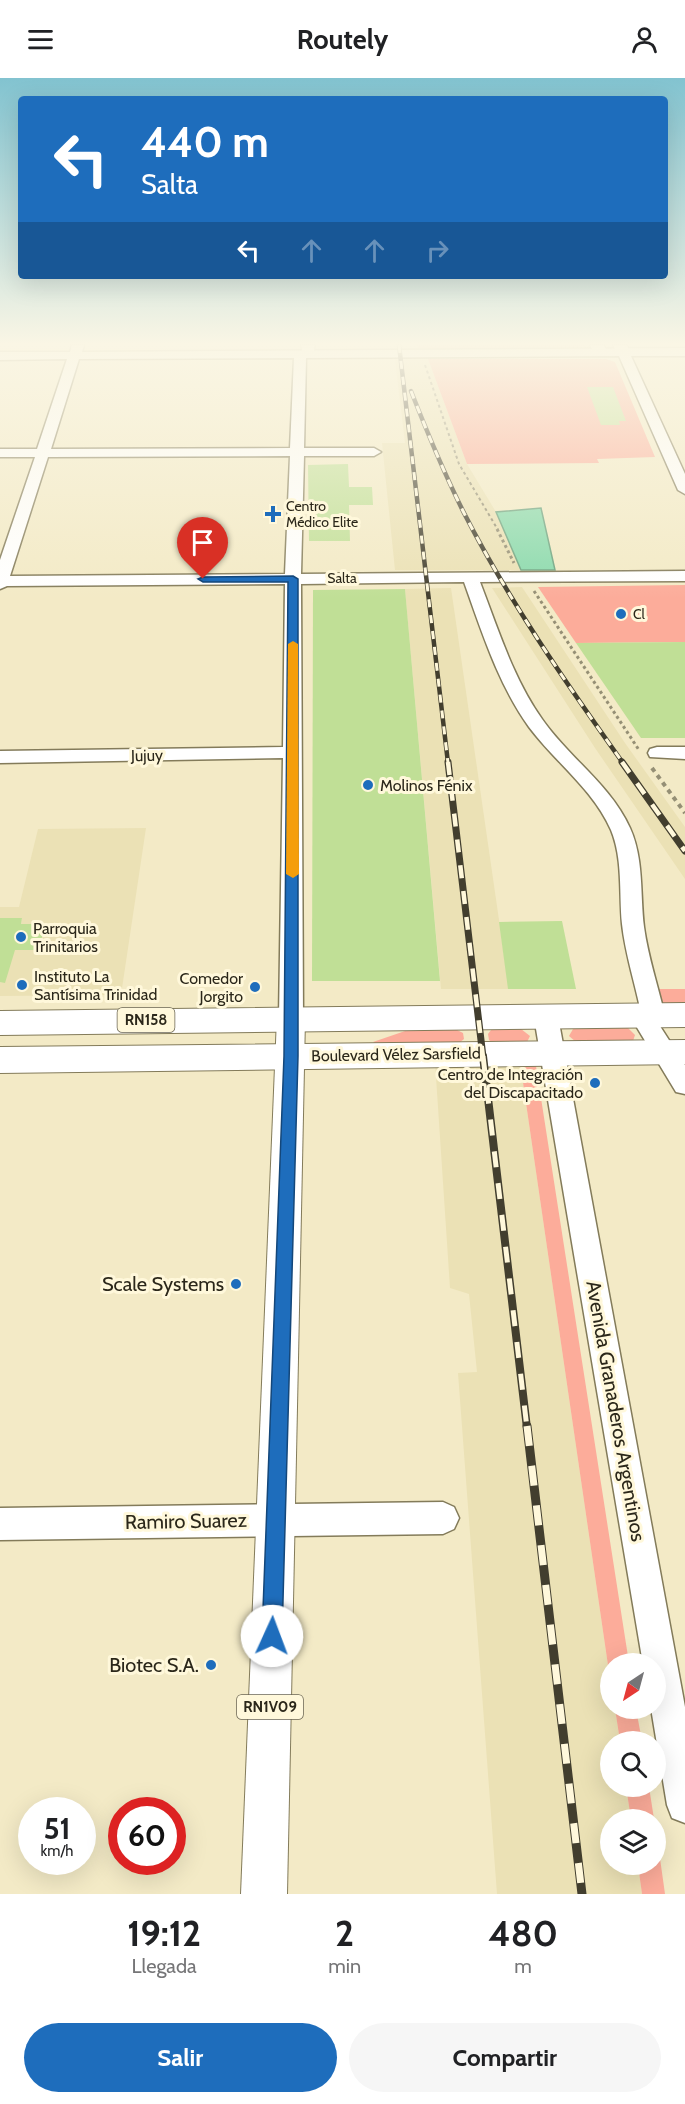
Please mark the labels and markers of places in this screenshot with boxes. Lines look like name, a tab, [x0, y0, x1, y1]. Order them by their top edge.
place label: Centro Médico Elite	[286, 497, 358, 531]
marker: Centro Médico Elite	[264, 505, 282, 523]
pin	[177, 517, 228, 579]
place label: Cl	[633, 605, 646, 623]
marker: Cl	[614, 607, 628, 621]
place label: Molinos Fénix	[380, 776, 473, 795]
marker: Molinos Fénix	[361, 778, 375, 792]
place label: Parroquia Trinitarios	[33, 919, 98, 956]
marker: Parroquia Trinitarios	[14, 930, 28, 944]
place label: Instituto La Santísima Trinidad	[34, 967, 157, 1004]
place label: Comedor Jorgito	[180, 969, 244, 1006]
marker: Instituto La Santísima Trinidad	[15, 978, 29, 992]
marker: Comedor Jorgito	[248, 980, 262, 994]
place label: Centro de Integración del Discapacitado	[438, 1065, 583, 1102]
marker: Centro de Integración del Discapacitado	[588, 1076, 602, 1090]
place label: Scale Systems	[102, 1272, 224, 1296]
marker: Scale Systems	[229, 1277, 243, 1291]
place label: Biotec S.A.	[109, 1653, 199, 1677]
marker: Biotec S.A.	[204, 1658, 218, 1672]

